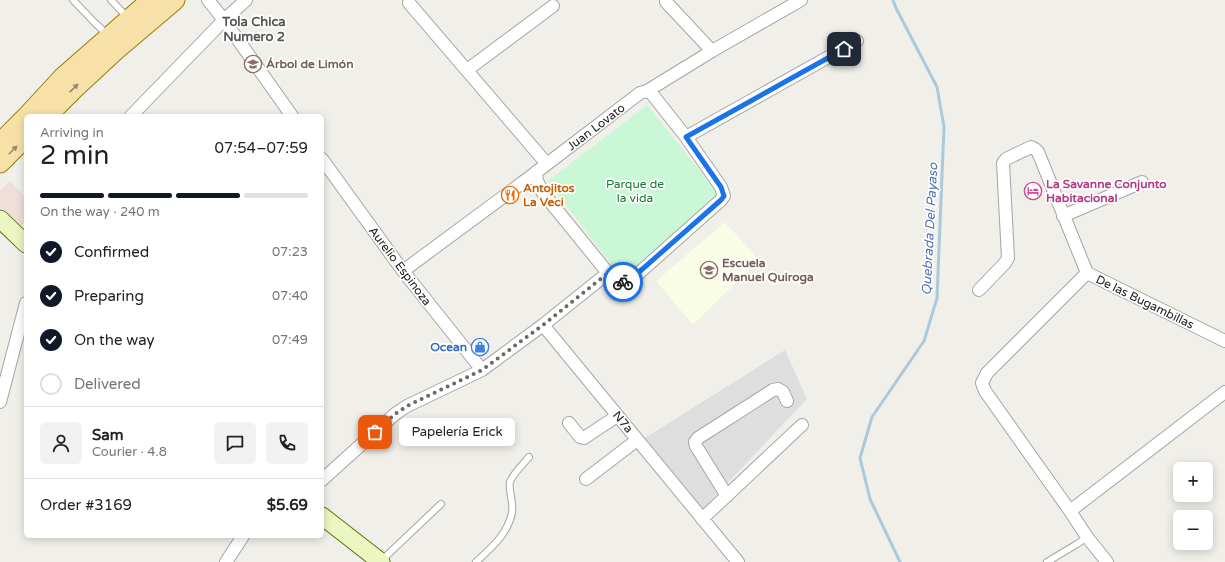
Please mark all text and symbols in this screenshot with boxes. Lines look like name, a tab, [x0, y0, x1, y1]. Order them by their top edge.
district label: Tola Chica Numero 2	[221, 14, 286, 45]
pin	[827, 32, 861, 66]
icon: home	[833, 38, 855, 60]
school or university icon: Árbol de Limón	[243, 54, 263, 74]
place label: Árbol de Limón	[266, 57, 353, 71]
one-way arrow	[69, 83, 79, 93]
street label: Juan Lovato	[564, 101, 628, 153]
text: Arriving in	[40, 125, 104, 141]
text: 07:54–07:59	[214, 139, 308, 157]
text: 2 min	[40, 140, 109, 171]
one-way arrow	[8, 145, 18, 155]
water label: Quebrada Del Payaso	[919, 161, 942, 296]
park label: Parque de la vida	[606, 177, 664, 205]
place label: La Savanne Conjunto Habitacional	[1046, 177, 1166, 205]
place label: Antojitos La Veci	[523, 181, 575, 209]
hotel icon: La Savanne Conjunto Habitacional	[1023, 181, 1043, 201]
restaurant icon: Antojitos La Veci	[500, 185, 520, 205]
text: On the way · 240 m	[40, 204, 160, 220]
street label: Aurelio Espinoza	[366, 224, 434, 308]
icon: check	[40, 241, 62, 263]
text: Confirmed	[74, 243, 149, 261]
text: 07:23	[272, 244, 308, 260]
place label: Escuela Manuel Quiroga	[722, 256, 814, 285]
school or university icon: Escuela Manuel Quiroga	[699, 260, 719, 280]
courier	[603, 262, 643, 302]
icon: bike	[612, 271, 634, 293]
street label: De las Bugambillas	[1094, 272, 1196, 332]
icon: check	[40, 285, 62, 307]
text: Preparing	[74, 287, 144, 305]
text: 07:40	[272, 288, 308, 304]
icon: check	[40, 329, 62, 351]
text: On the way	[74, 331, 154, 349]
text: 07:49	[272, 332, 308, 348]
shop icon: Ocean	[470, 337, 490, 357]
place label: Ocean	[430, 340, 467, 354]
text: Delivered	[74, 375, 141, 393]
street label: N7a	[610, 408, 636, 436]
pin	[358, 415, 392, 449]
callout: Papelería Erick	[399, 418, 515, 446]
icon: bag	[364, 421, 386, 443]
button: person	[40, 422, 82, 464]
button: chat	[214, 422, 256, 464]
button: phone	[266, 422, 308, 464]
text: Papelería Erick	[411, 424, 503, 440]
text: Sam	[92, 426, 123, 444]
text: Courier · 4.8	[92, 444, 167, 460]
map controls	[1173, 462, 1213, 550]
button: +	[1173, 462, 1213, 502]
text: Order #3169	[40, 496, 132, 514]
text: $5.69	[267, 496, 308, 514]
button: −	[1173, 510, 1213, 550]

